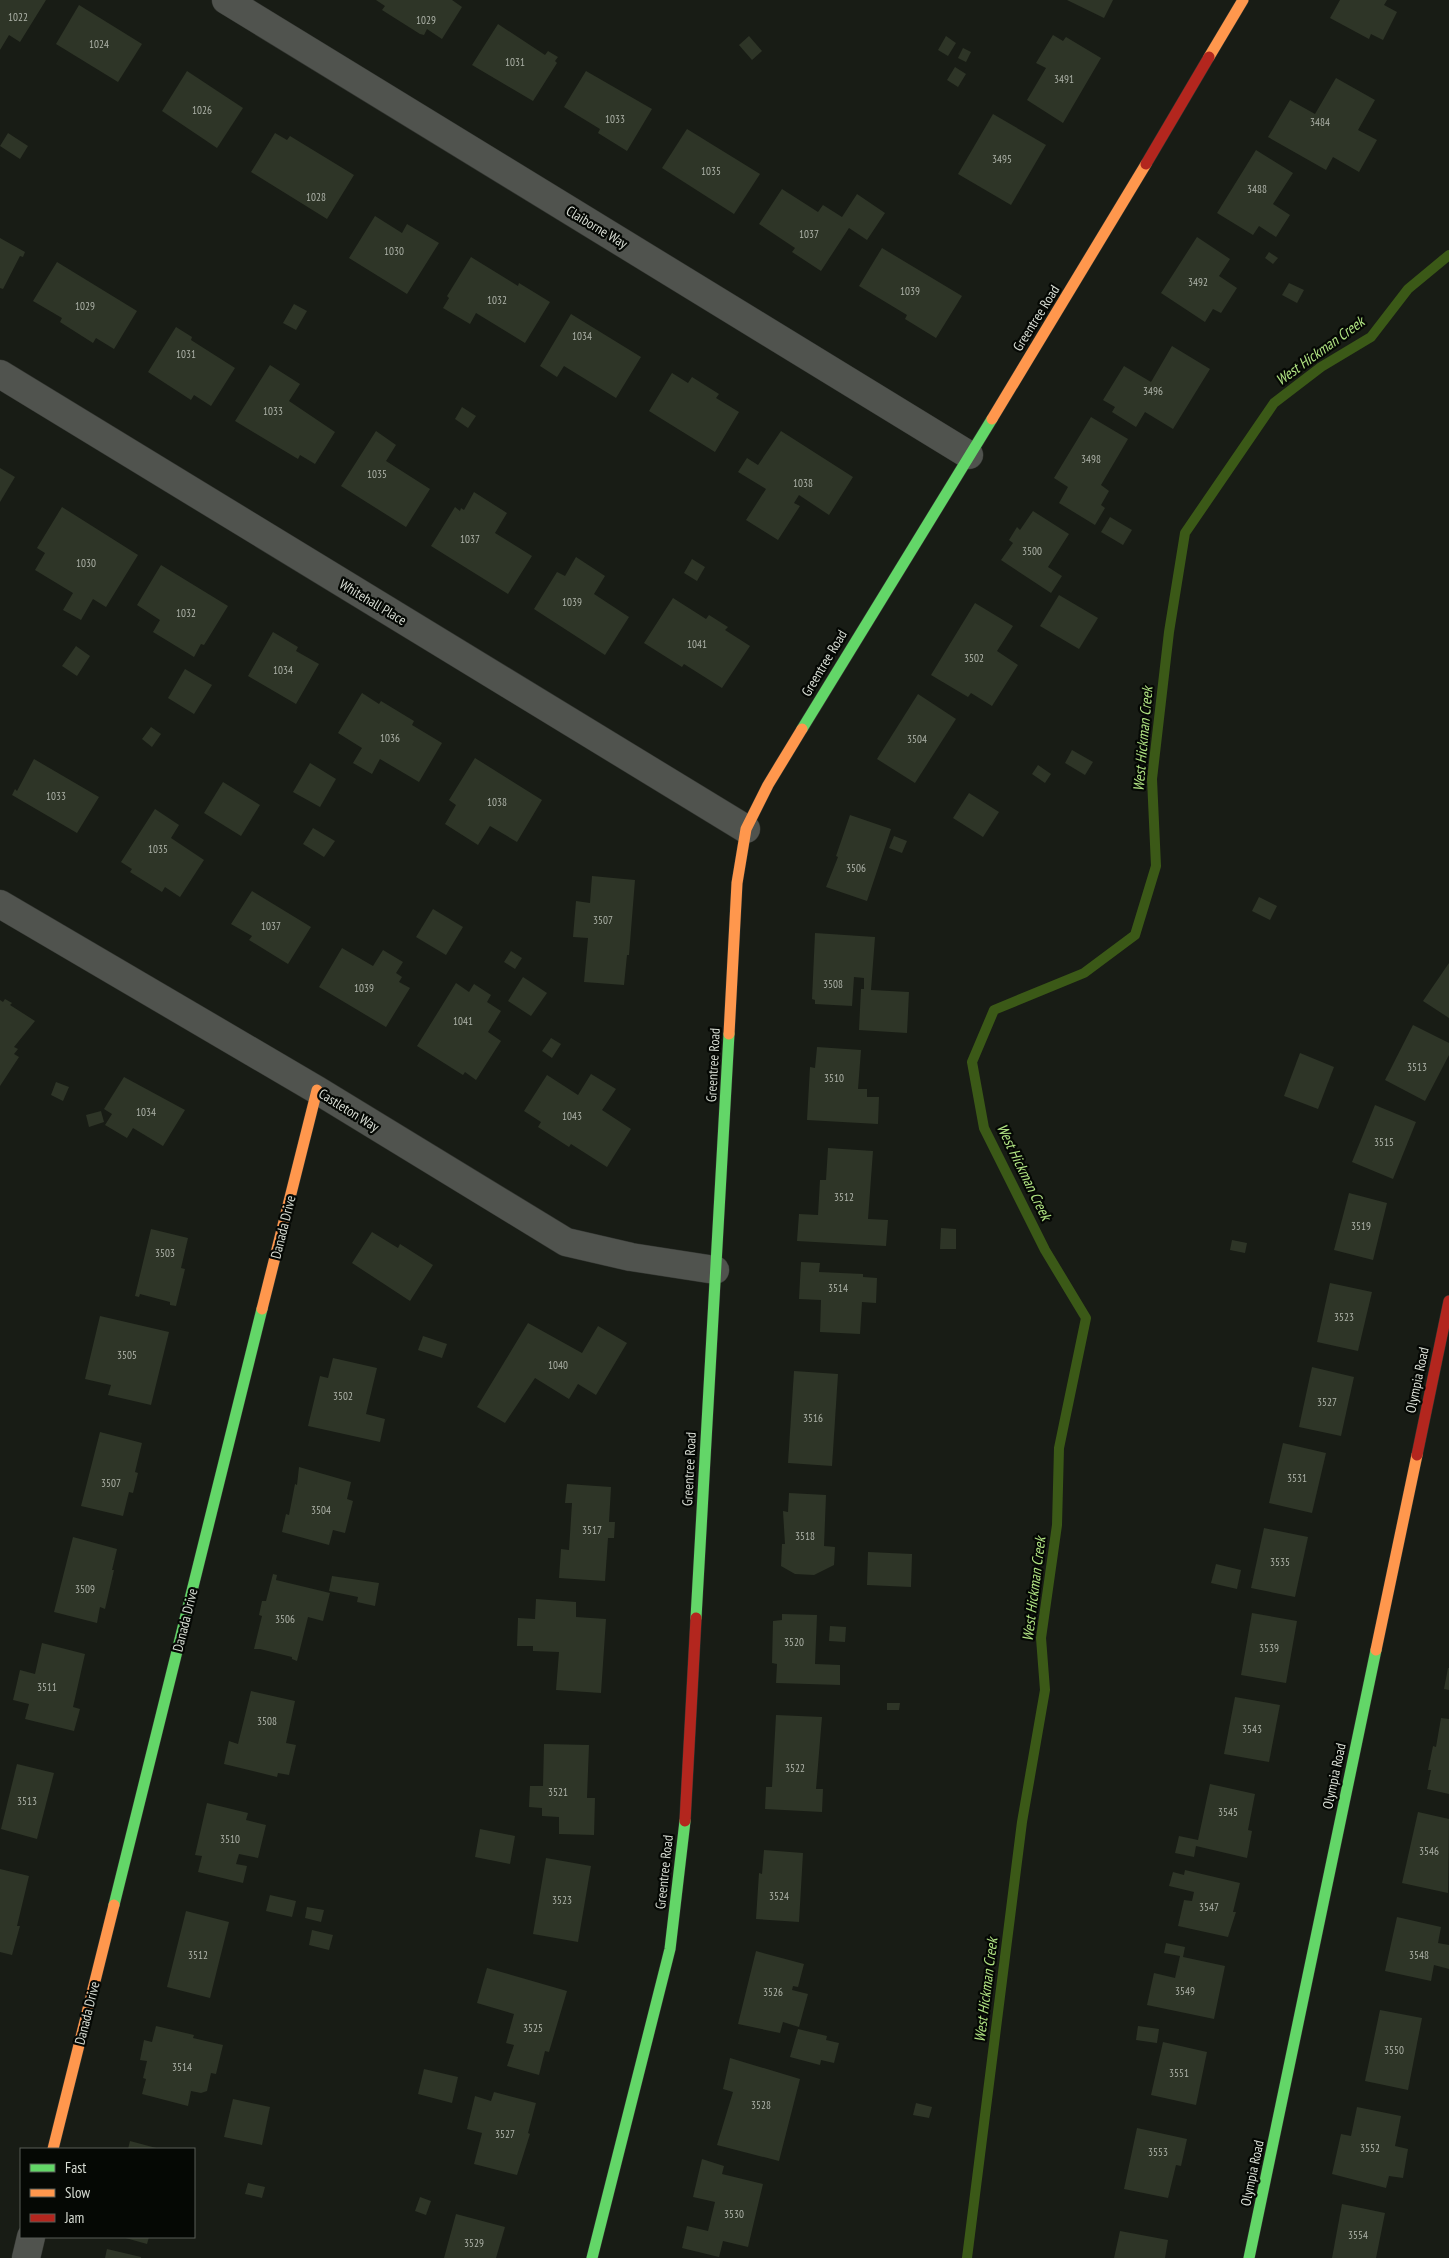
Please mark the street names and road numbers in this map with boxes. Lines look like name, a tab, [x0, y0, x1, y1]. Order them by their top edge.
street label: Claiborne Way	[563, 202, 632, 253]
street label: Greentree Road	[1009, 282, 1063, 354]
street label: Whitehall Place	[336, 575, 410, 629]
street label: Greentree Road	[797, 627, 851, 699]
street label: Greentree Road	[702, 1027, 724, 1103]
street label: Castleton Way	[315, 1084, 383, 1136]
street label: Danada Drive	[266, 1193, 300, 1261]
street label: Olympia Road	[1401, 1345, 1433, 1415]
street label: Greentree Road	[678, 1431, 700, 1507]
street label: Danada Drive	[168, 1586, 202, 1654]
street label: Olympia Road	[1318, 1741, 1350, 1811]
street label: Greentree Road	[651, 1834, 677, 1910]
street label: Danada Drive	[70, 1979, 104, 2047]
street label: Olympia Road	[1236, 2138, 1268, 2208]

